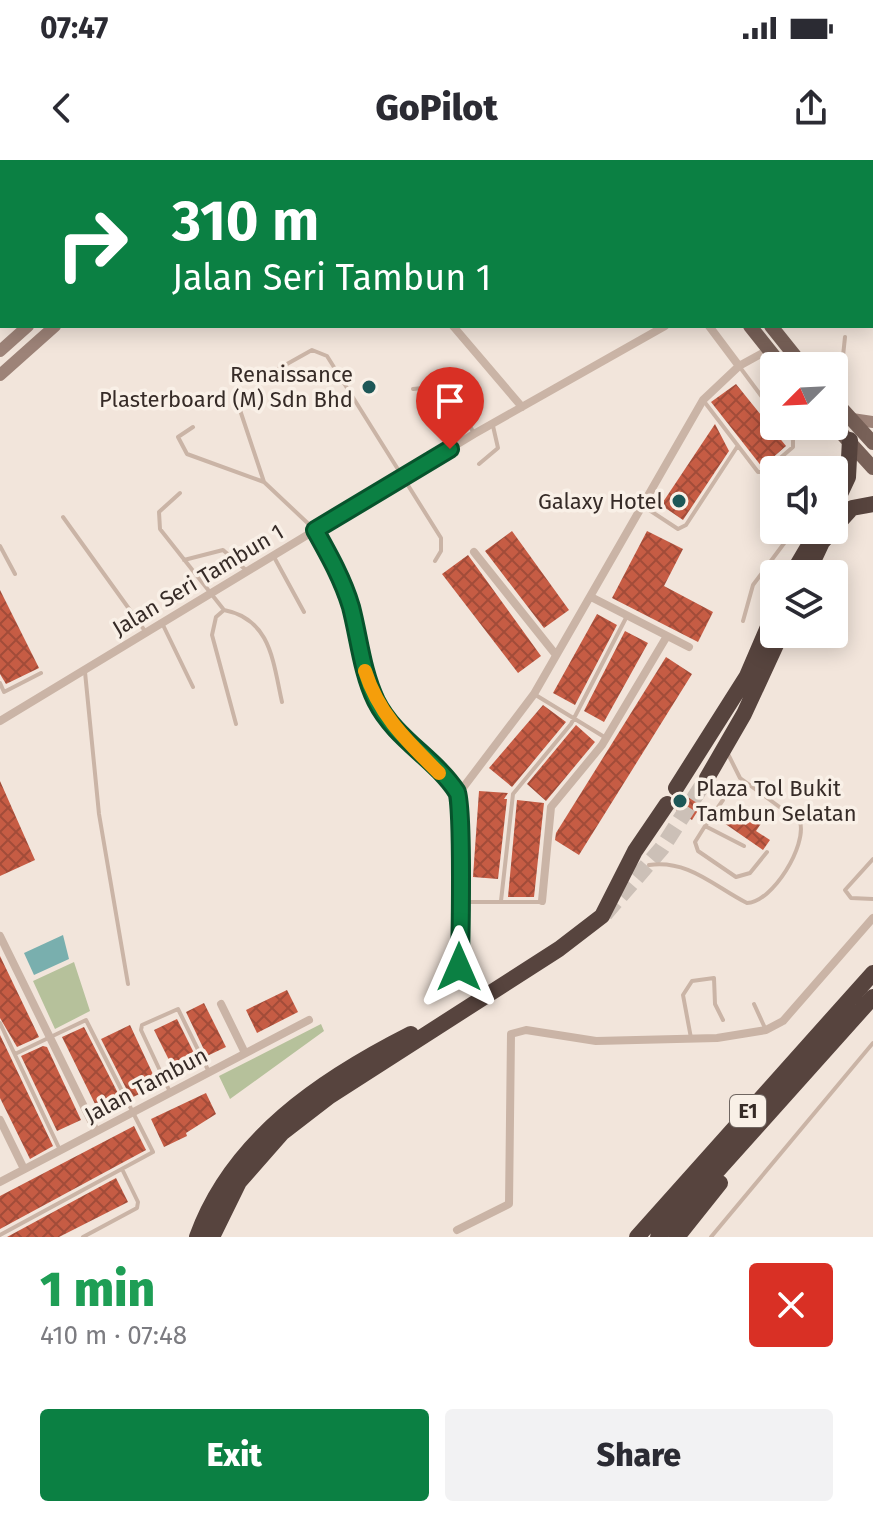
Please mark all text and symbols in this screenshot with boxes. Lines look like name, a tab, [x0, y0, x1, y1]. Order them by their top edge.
text: 07:47	[40, 10, 108, 46]
icon: back	[40, 86, 84, 130]
text: GoPilot	[375, 86, 498, 130]
icon: share	[789, 86, 833, 130]
text: 310 m	[172, 188, 319, 255]
icon: right	[40, 192, 144, 296]
text: Jalan Seri Tambun 1	[172, 256, 491, 300]
north arrow	[760, 352, 848, 440]
map controls	[760, 352, 848, 648]
place label: Renaissance Plasterboard (M) Sdn Bhd	[99, 361, 353, 413]
pin	[416, 367, 484, 449]
marker: Renaissance Plasterboard (M) Sdn Bhd	[360, 378, 378, 396]
icon: arrive	[428, 379, 472, 423]
button: sound	[760, 456, 848, 544]
place label: Galaxy Hotel	[538, 488, 663, 515]
marker: Galaxy Hotel	[670, 492, 688, 510]
street label: Jalan Seri Tambun 1	[107, 518, 289, 642]
button: layers	[760, 560, 848, 648]
place label: Plaza Tol Bukit Tambun Selatan	[696, 775, 857, 827]
marker: Plaza Tol Bukit Tambun Selatan	[671, 792, 689, 810]
position arrow	[417, 925, 501, 1009]
street label: Jalan Tambun	[80, 1041, 212, 1129]
road number: E1	[730, 1095, 766, 1127]
text: 1 min	[40, 1261, 155, 1319]
button: close	[749, 1263, 833, 1347]
text: 410 m · 07:48	[40, 1320, 187, 1351]
button: Exit	[40, 1409, 429, 1501]
button: Share	[445, 1409, 833, 1501]

